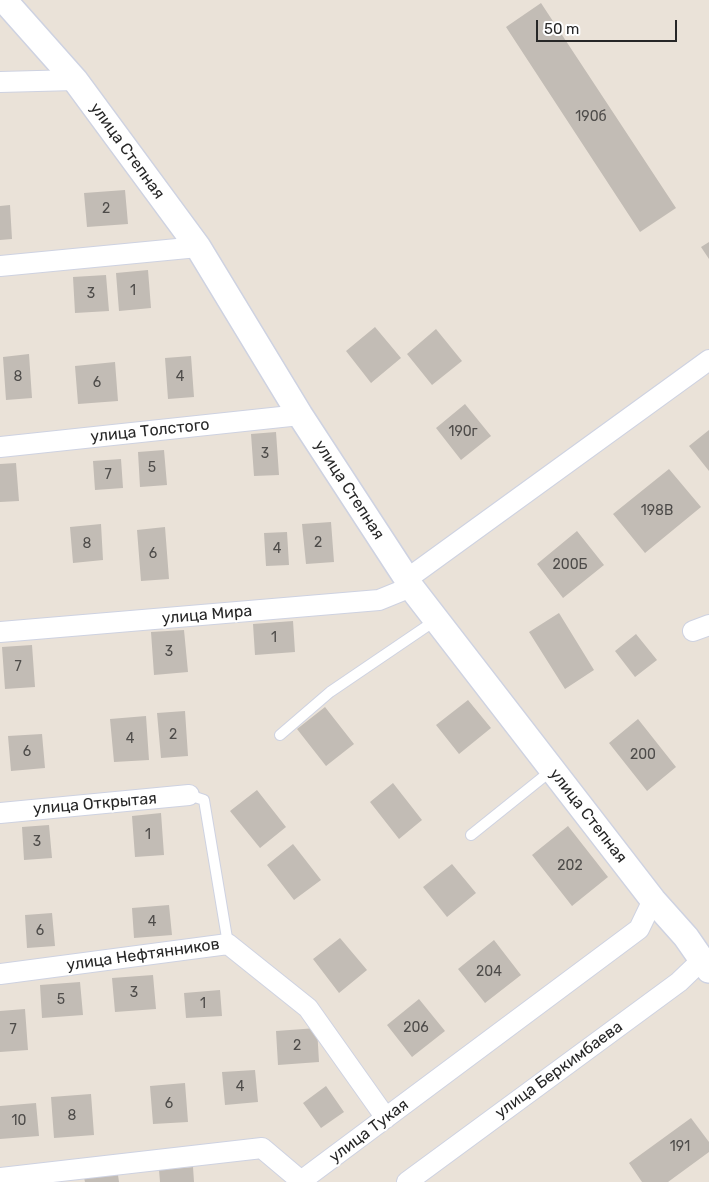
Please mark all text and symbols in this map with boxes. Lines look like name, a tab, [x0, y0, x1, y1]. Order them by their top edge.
scale bar	[539, 10, 680, 42]
text: 50 m	[544, 20, 579, 38]
street label: улица Степная	[86, 99, 168, 203]
house number: 190б	[575, 109, 607, 125]
house number: 2	[102, 201, 110, 217]
house number: 1	[130, 283, 136, 299]
house number: 3	[87, 286, 95, 302]
house number: 8	[14, 369, 22, 385]
house number: 4	[176, 369, 184, 385]
house number: 6	[93, 375, 101, 391]
street label: улица Толстого	[90, 415, 210, 447]
house number: 190г	[448, 424, 478, 440]
street label: улица Степная	[310, 437, 388, 543]
house number: 3	[261, 446, 269, 462]
house number: 5	[148, 460, 156, 476]
house number: 7	[104, 467, 112, 483]
house number: 198В	[641, 503, 673, 519]
house number: 2	[314, 535, 322, 551]
house number: 8	[83, 536, 91, 552]
house number: 4	[273, 541, 281, 557]
house number: 6	[149, 546, 157, 562]
house number: 200Б	[553, 557, 587, 573]
street label: улица Мира	[161, 601, 253, 629]
house number: 1	[271, 630, 277, 646]
house number: 3	[165, 644, 173, 660]
house number: 7	[14, 659, 22, 675]
house number: 2	[169, 727, 177, 743]
house number: 4	[126, 731, 134, 747]
house number: 6	[23, 744, 31, 760]
house number: 200	[630, 747, 656, 763]
street label: улица Степная	[545, 765, 631, 867]
street label: улица Открытая	[32, 789, 158, 819]
house number: 1	[145, 827, 151, 843]
house number: 3	[33, 834, 41, 850]
house number: 202	[557, 858, 583, 874]
house number: 4	[148, 914, 156, 930]
house number: 6	[36, 923, 44, 939]
street label: улица Нефтянников	[65, 935, 221, 975]
house number: 204	[476, 964, 502, 980]
house number: 3	[130, 985, 138, 1001]
house number: 5	[57, 992, 65, 1008]
house number: 1	[200, 996, 206, 1012]
street label: улица Беркимбаева	[492, 1017, 626, 1123]
house number: 206	[403, 1020, 429, 1036]
house number: 7	[9, 1022, 17, 1038]
house number: 2	[293, 1038, 301, 1054]
house number: 4	[236, 1079, 244, 1095]
street label: улица Тукая	[326, 1095, 412, 1167]
house number: 6	[165, 1096, 173, 1112]
house number: 8	[68, 1108, 76, 1124]
house number: 10	[12, 1113, 26, 1129]
house number: 191	[670, 1139, 690, 1155]

